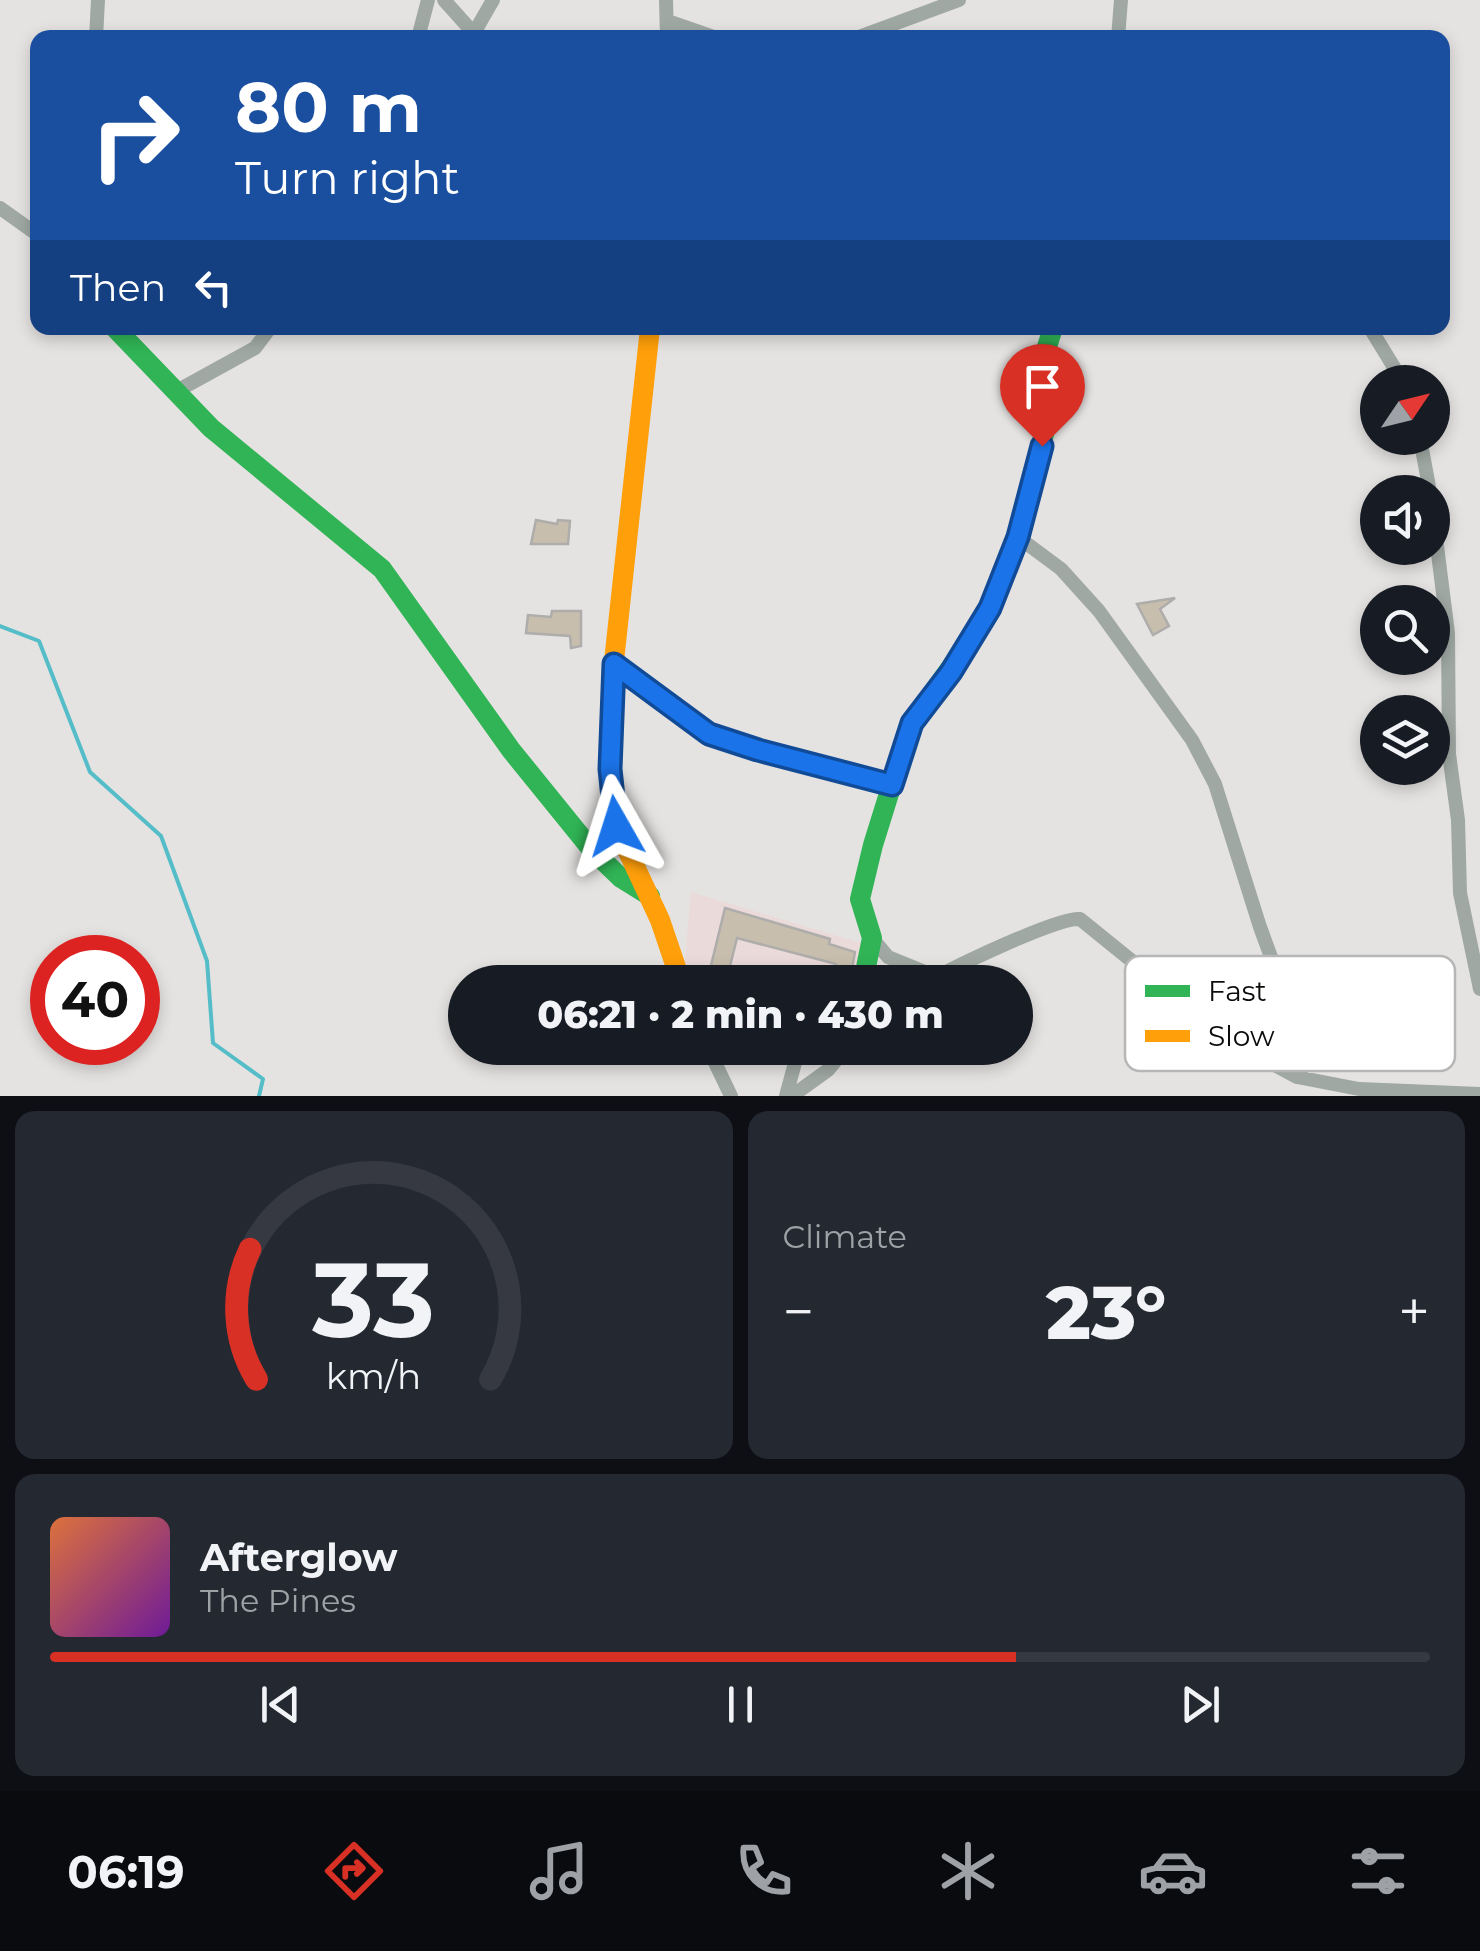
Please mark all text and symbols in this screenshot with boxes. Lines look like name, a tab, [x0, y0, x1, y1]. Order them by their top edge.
text: 80 m	[235, 64, 422, 150]
icon: right	[70, 70, 200, 200]
text: Turn right	[235, 150, 460, 205]
icon: left	[186, 260, 241, 315]
text: Then	[70, 264, 166, 311]
pin	[1000, 344, 1085, 447]
icon: arrive	[1015, 359, 1070, 414]
north arrow	[1360, 365, 1450, 455]
map controls	[1360, 365, 1450, 785]
button: sound	[1360, 475, 1450, 565]
button: search	[1360, 585, 1450, 675]
button: layers	[1360, 695, 1450, 785]
position arrow	[564, 774, 668, 878]
speed limit sign: 40	[30, 935, 160, 1065]
legend	[1125, 956, 1455, 1071]
text: Fast	[1208, 974, 1267, 1008]
text: 06:21 · 2 min · 430 m	[537, 991, 944, 1038]
text: Slow	[1208, 1019, 1275, 1053]
text: Climate	[783, 1217, 907, 1256]
text: 33	[311, 1236, 435, 1363]
text: 23°	[1046, 1266, 1166, 1358]
text: −	[783, 1278, 814, 1345]
text: +	[1398, 1278, 1430, 1345]
text: km/h	[326, 1354, 421, 1398]
text: Afterglow	[200, 1534, 398, 1581]
text: The Pines	[200, 1581, 356, 1620]
icon: previous	[253, 1677, 308, 1732]
icon: pause	[713, 1677, 768, 1732]
icon: next	[1173, 1677, 1228, 1732]
icon: directions	[319, 1836, 389, 1906]
icon: music	[524, 1836, 594, 1906]
icon: phone	[729, 1836, 799, 1906]
icon: climate	[933, 1836, 1003, 1906]
icon: car	[1138, 1836, 1208, 1906]
icon: filters	[1343, 1836, 1413, 1906]
text: 06:19	[67, 1844, 185, 1899]

